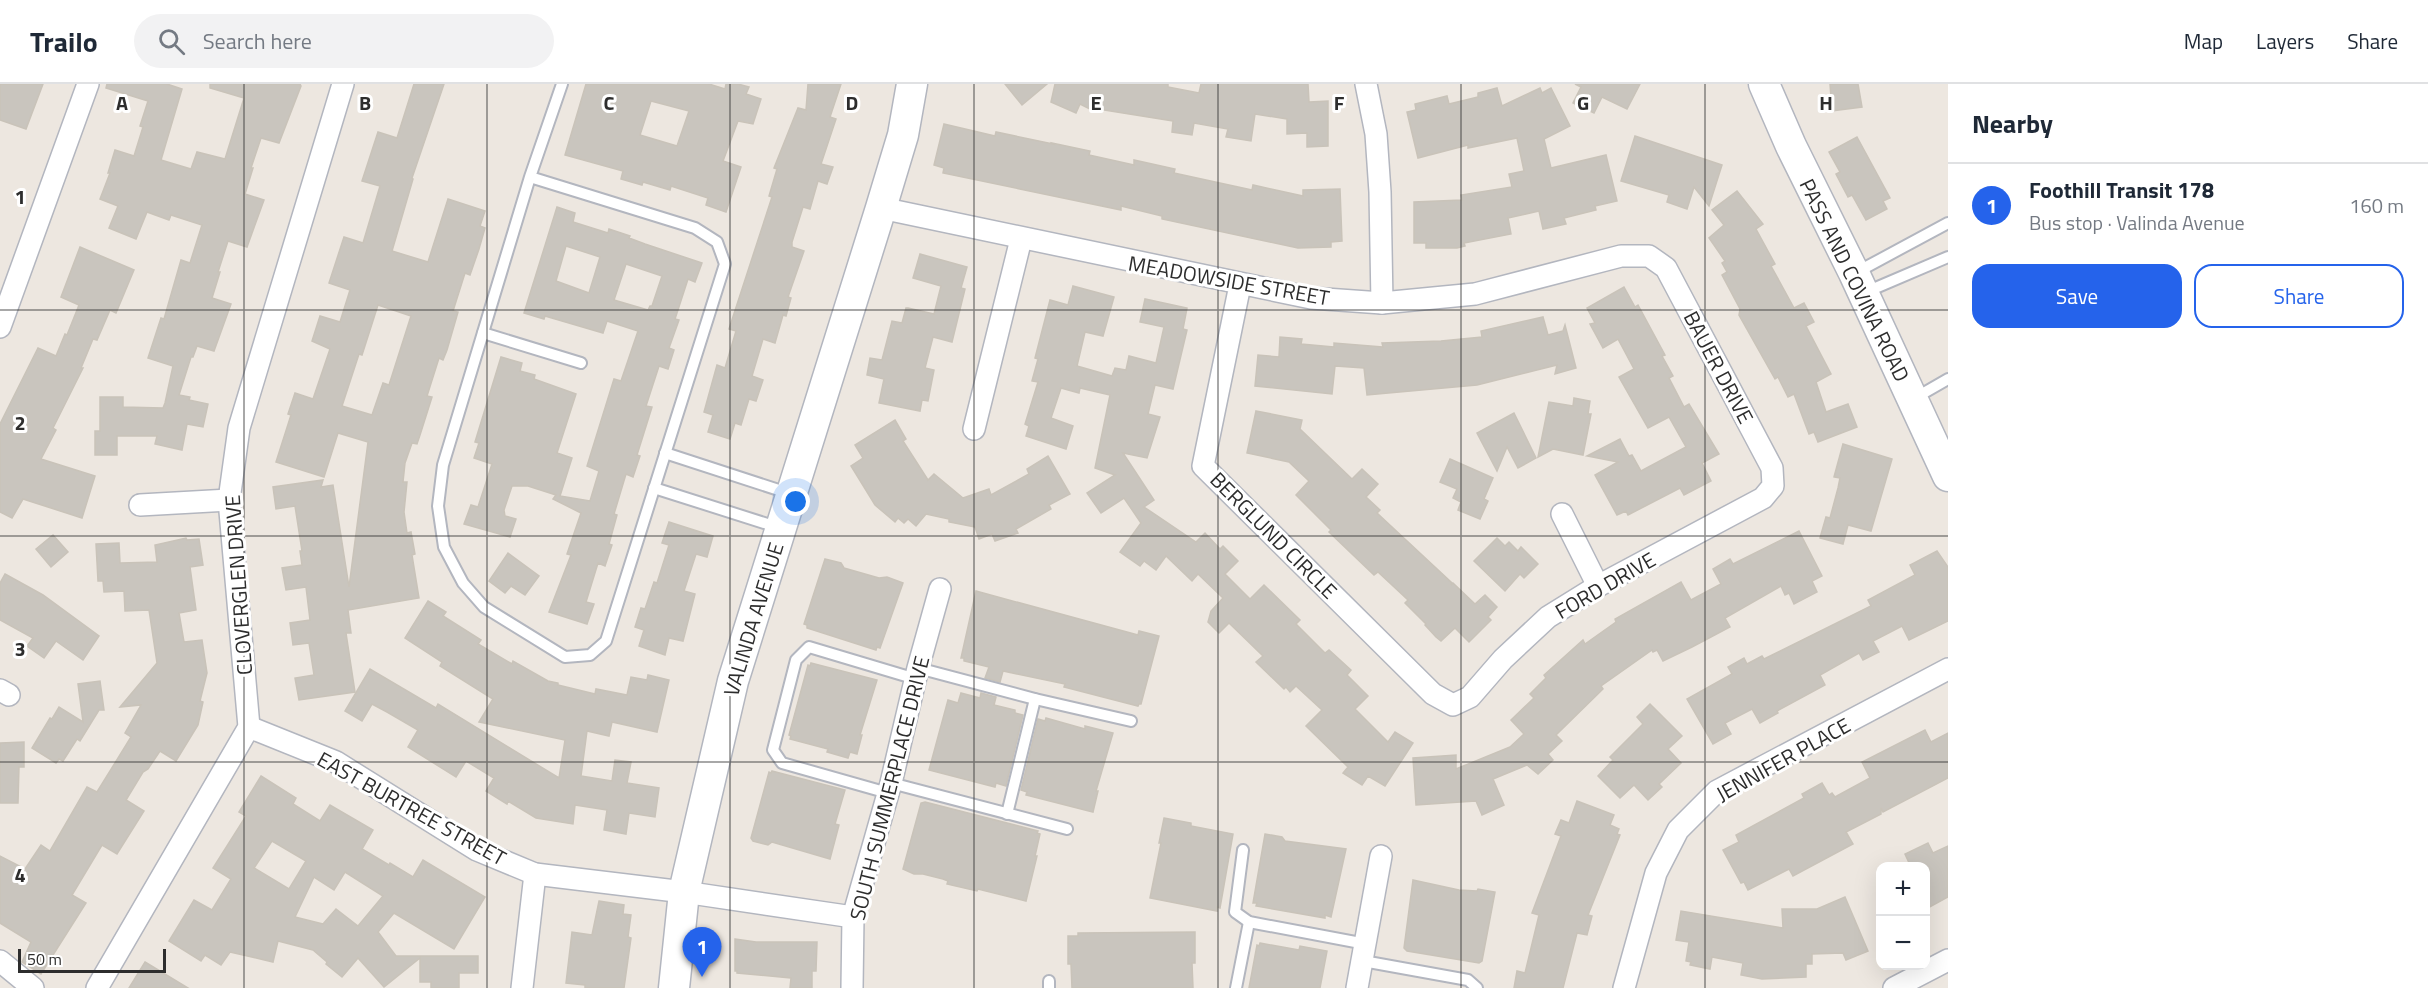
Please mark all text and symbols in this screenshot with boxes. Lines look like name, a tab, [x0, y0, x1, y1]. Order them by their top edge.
search box	[134, 14, 554, 68]
text: Trailo	[30, 20, 98, 63]
text: Search here	[203, 24, 312, 58]
icon: search	[155, 25, 188, 58]
text: Map	[2184, 25, 2223, 57]
text: Layers	[2256, 25, 2314, 57]
text: Share	[2347, 25, 2398, 57]
text: A	[116, 87, 128, 118]
text: B	[359, 87, 371, 118]
text: C	[604, 87, 615, 118]
text: D	[846, 87, 858, 118]
text: E	[1090, 87, 1102, 118]
text: F	[1334, 87, 1345, 118]
text: G	[1577, 87, 1589, 118]
text: H	[1819, 87, 1833, 118]
text: Nearby	[1972, 104, 2053, 143]
street label: PASS AND COVINA ROAD	[1792, 173, 1918, 387]
text: Foothill Transit 178	[2029, 173, 2214, 207]
text: 1	[14, 181, 26, 212]
text: 1	[1986, 190, 1997, 221]
text: 160 m	[2349, 190, 2404, 221]
text: Bus stop · Valinda Avenue	[2029, 207, 2245, 238]
street label: MEADOWSIDE STREET	[1126, 247, 1332, 313]
button: Save	[1972, 264, 2182, 328]
button: Share	[2194, 264, 2404, 328]
street label: BAUER DRIVE	[1676, 305, 1762, 429]
text: 2	[14, 407, 26, 438]
street label: BERGLUND CIRCLE	[1203, 464, 1345, 606]
your location	[781, 487, 810, 516]
street label: CLOVERGLEN DRIVE	[216, 494, 260, 676]
street label: VALINDA AVENUE	[714, 538, 792, 700]
street label: FORD DRIVE	[1549, 543, 1661, 627]
text: 3	[14, 633, 26, 664]
street label: SOUTH SUMMERPLACE DRIVE	[841, 653, 937, 923]
street label: JENNIFER PLACE	[1710, 709, 1856, 809]
street label: EAST BURTREE STREET	[312, 743, 512, 873]
text: 4	[14, 859, 26, 890]
map controls	[1876, 862, 1930, 970]
button: +	[1876, 862, 1930, 916]
button: −	[1876, 916, 1930, 970]
pin: 1	[682, 928, 722, 977]
scale bar	[18, 946, 166, 974]
text: 50 m	[27, 947, 62, 971]

